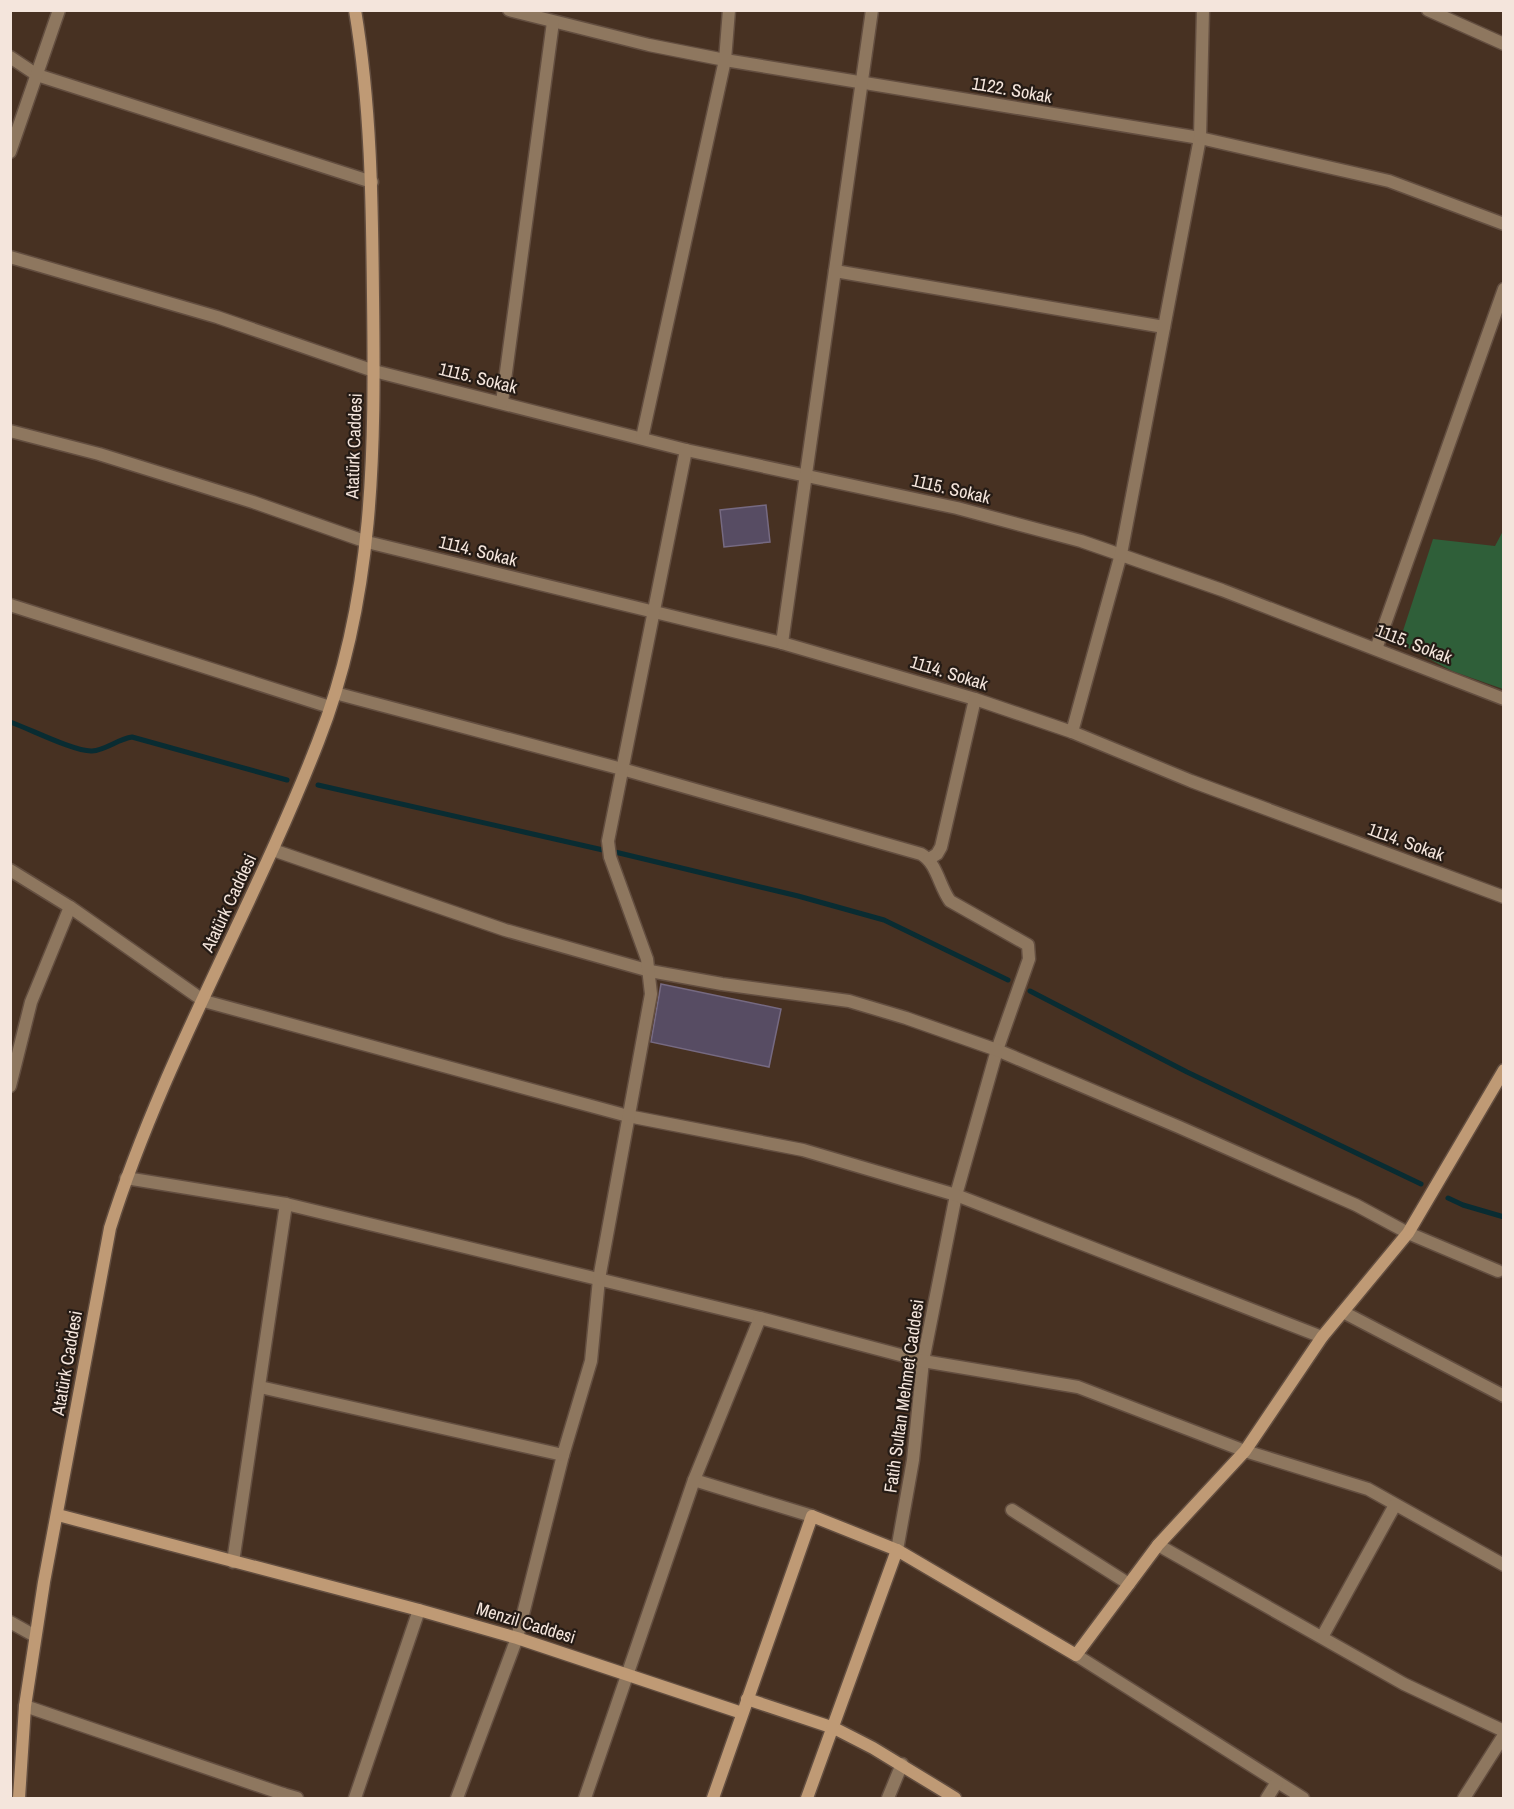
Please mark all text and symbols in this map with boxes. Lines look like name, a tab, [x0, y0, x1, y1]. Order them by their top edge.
street label: 1122. Sokak	[970, 70, 1055, 109]
street label: 1115. Sokak	[436, 356, 521, 399]
street label: Atatürk Caddesi	[339, 393, 368, 500]
street label: 1115. Sokak	[909, 467, 993, 510]
street label: 1114. Sokak	[436, 529, 521, 572]
street label: 1115. Sokak	[1372, 618, 1457, 670]
street label: 1114. Sokak	[907, 649, 992, 696]
street label: 1114. Sokak	[1364, 816, 1449, 867]
street label: Atatürk Caddesi	[194, 850, 262, 957]
street label: Fatih Sultan Mehmet Caddesi	[878, 1297, 929, 1494]
street label: Atatürk Caddesi	[45, 1309, 88, 1418]
street label: Menzil Caddesi	[473, 1596, 579, 1649]

